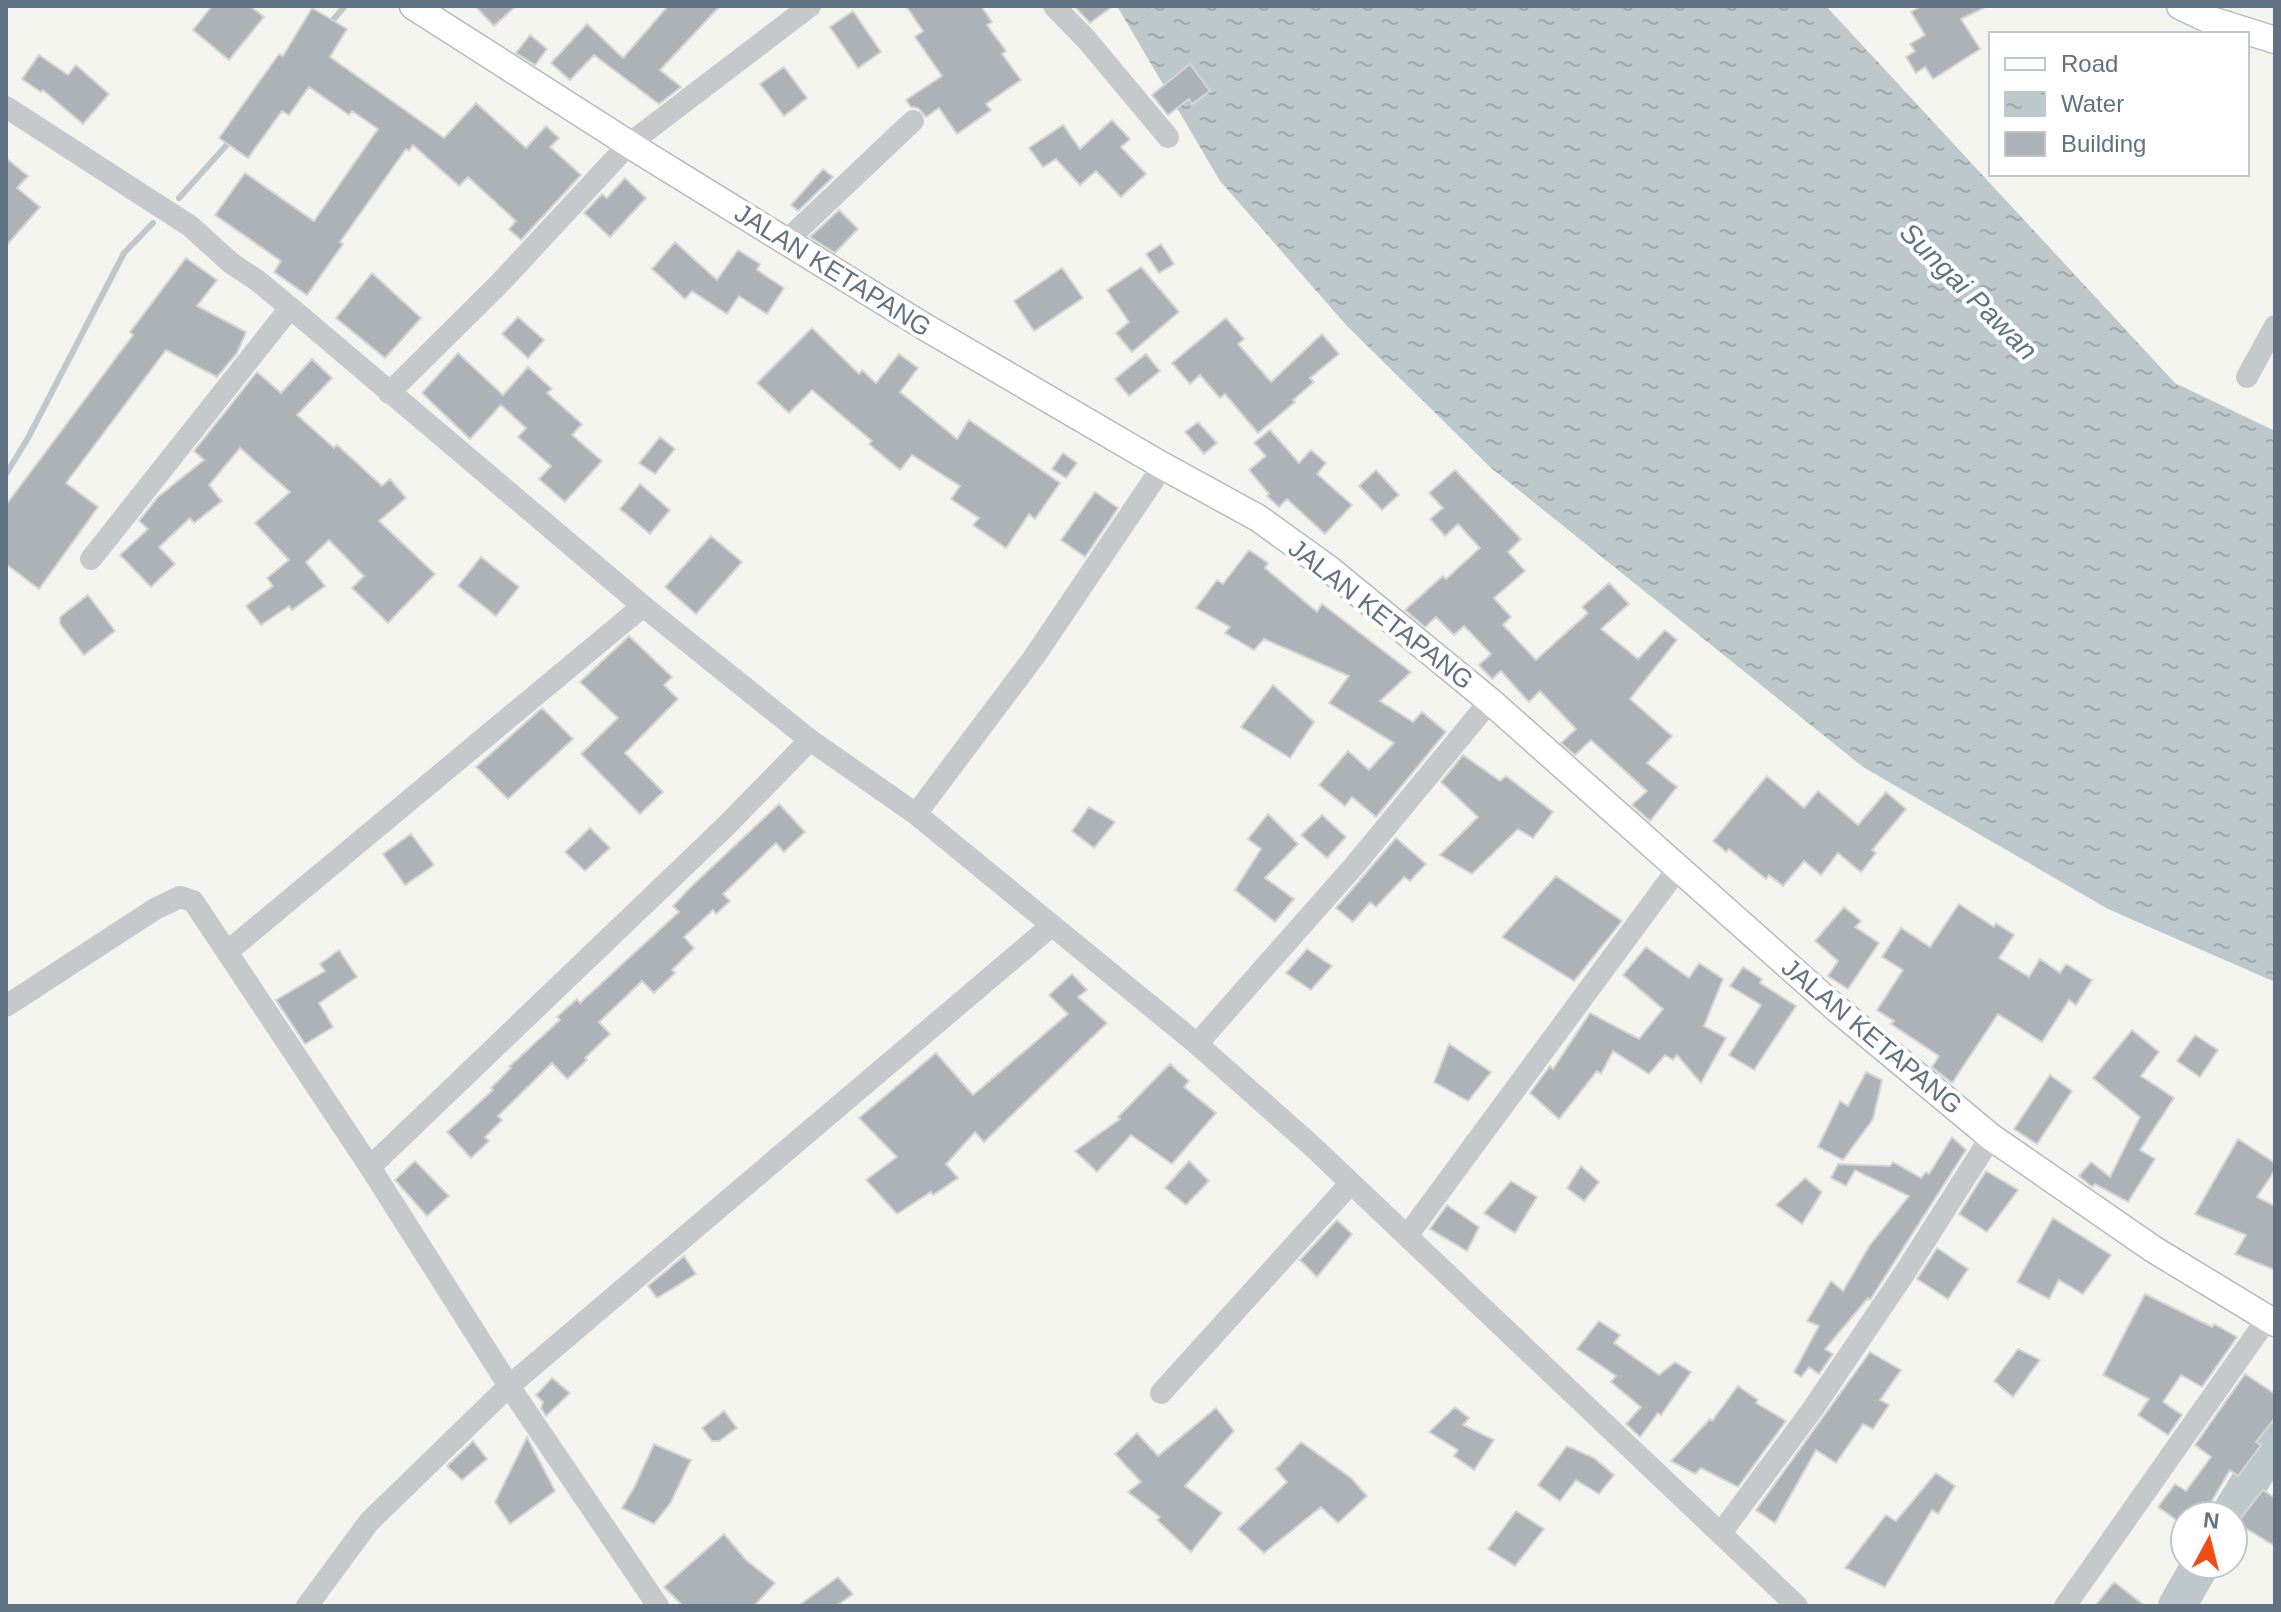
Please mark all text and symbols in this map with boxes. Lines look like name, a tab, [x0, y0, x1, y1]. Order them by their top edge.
legend	[1989, 32, 2249, 176]
text: Road	[2061, 50, 2118, 77]
text: Water	[2061, 90, 2124, 117]
text: Building	[2061, 130, 2146, 157]
street label: JALAN KETAPANG	[729, 197, 937, 343]
water label: Sungai Pawan	[1894, 217, 2043, 366]
street label: JALAN KETAPANG	[1283, 533, 1479, 695]
street label: JALAN KETAPANG	[1776, 952, 1968, 1120]
north arrow	[2169, 1500, 2249, 1580]
text: N	[2202, 1507, 2221, 1534]

